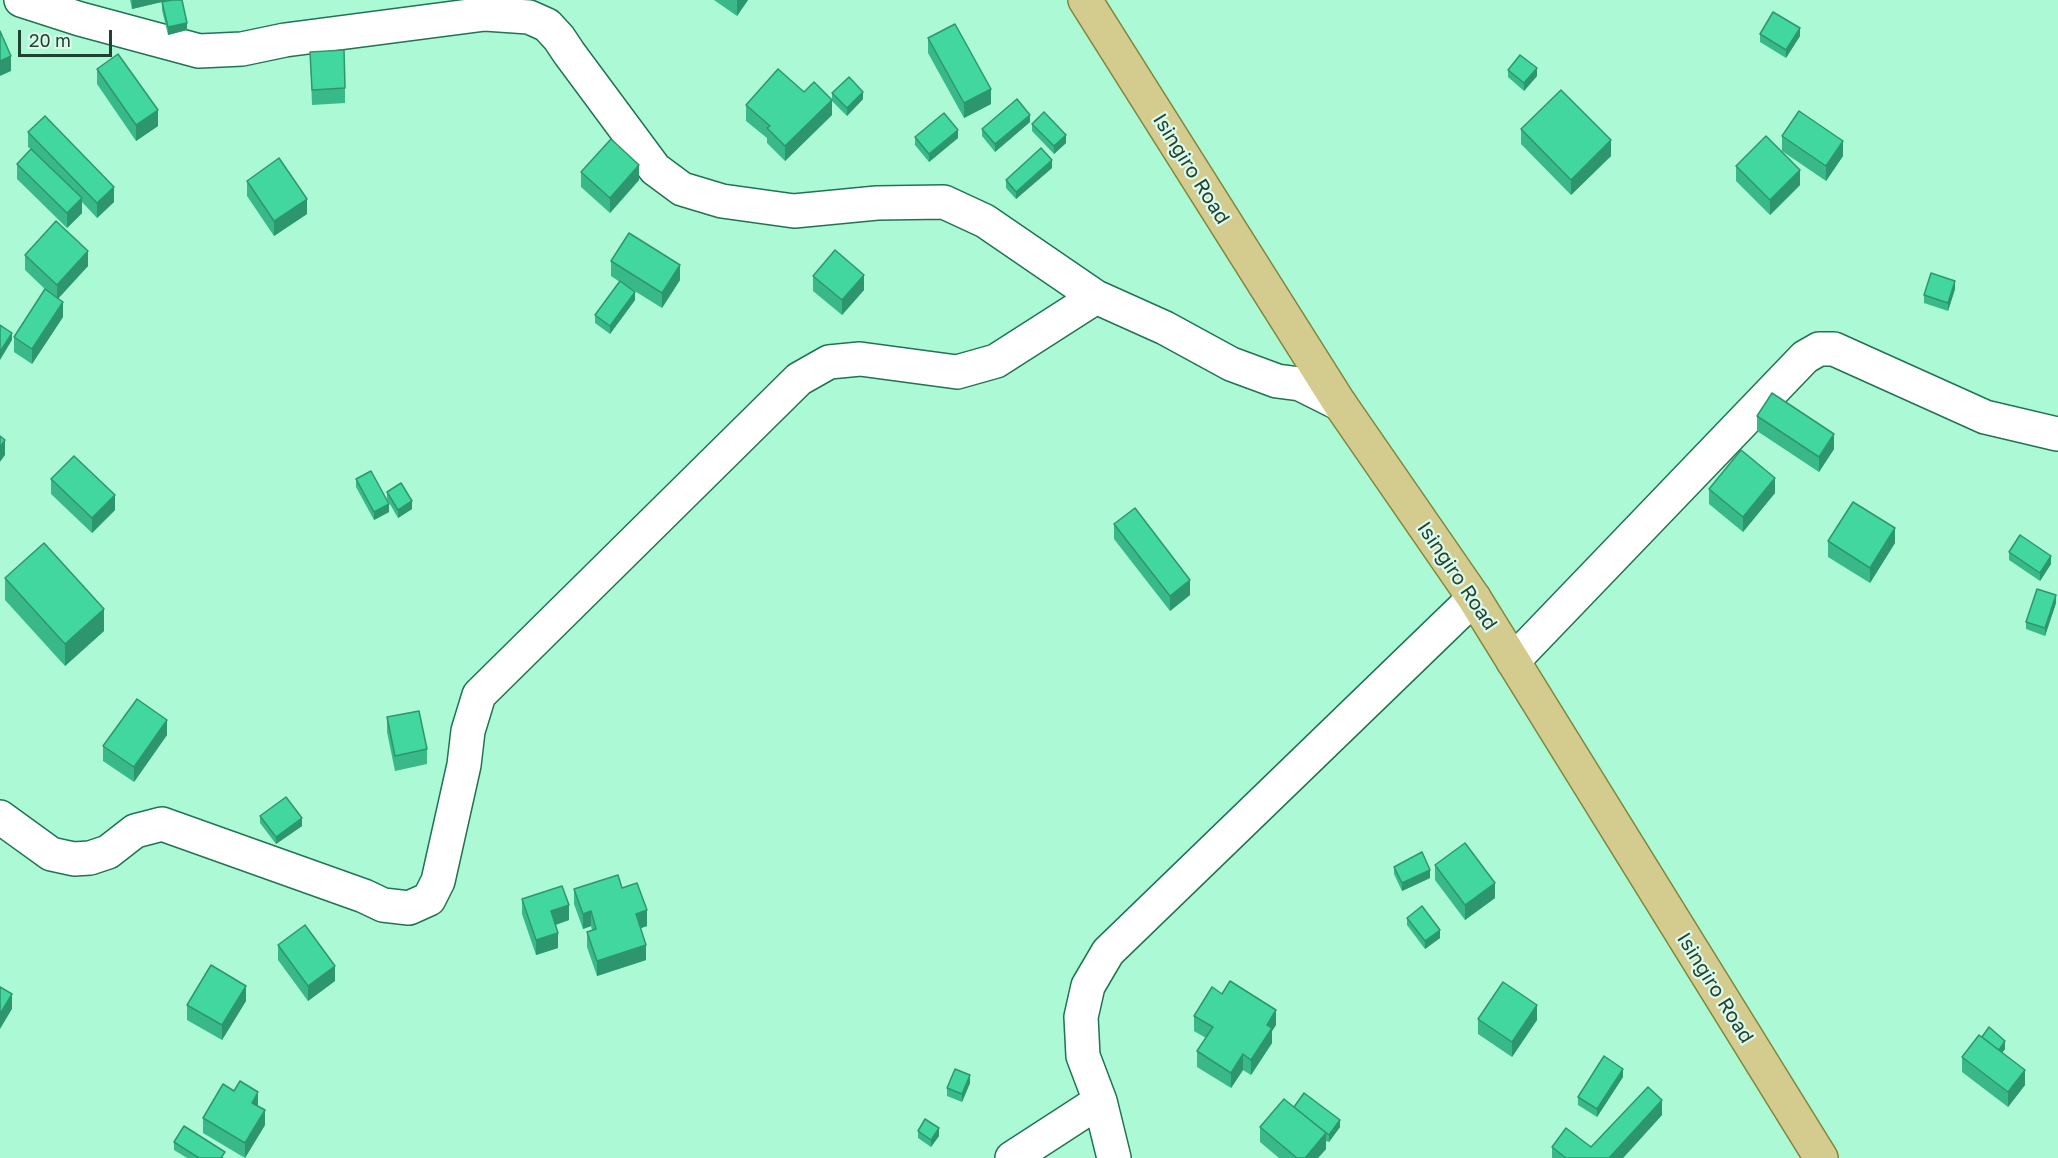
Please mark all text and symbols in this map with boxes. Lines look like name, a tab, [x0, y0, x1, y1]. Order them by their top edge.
scale bar	[21, 18, 116, 56]
text: 20 m	[29, 29, 71, 51]
street label: Isingiro Road	[1147, 109, 1235, 229]
street label: Isingiro Road	[1412, 517, 1502, 635]
street label: Isingiro Road	[1671, 928, 1759, 1048]

